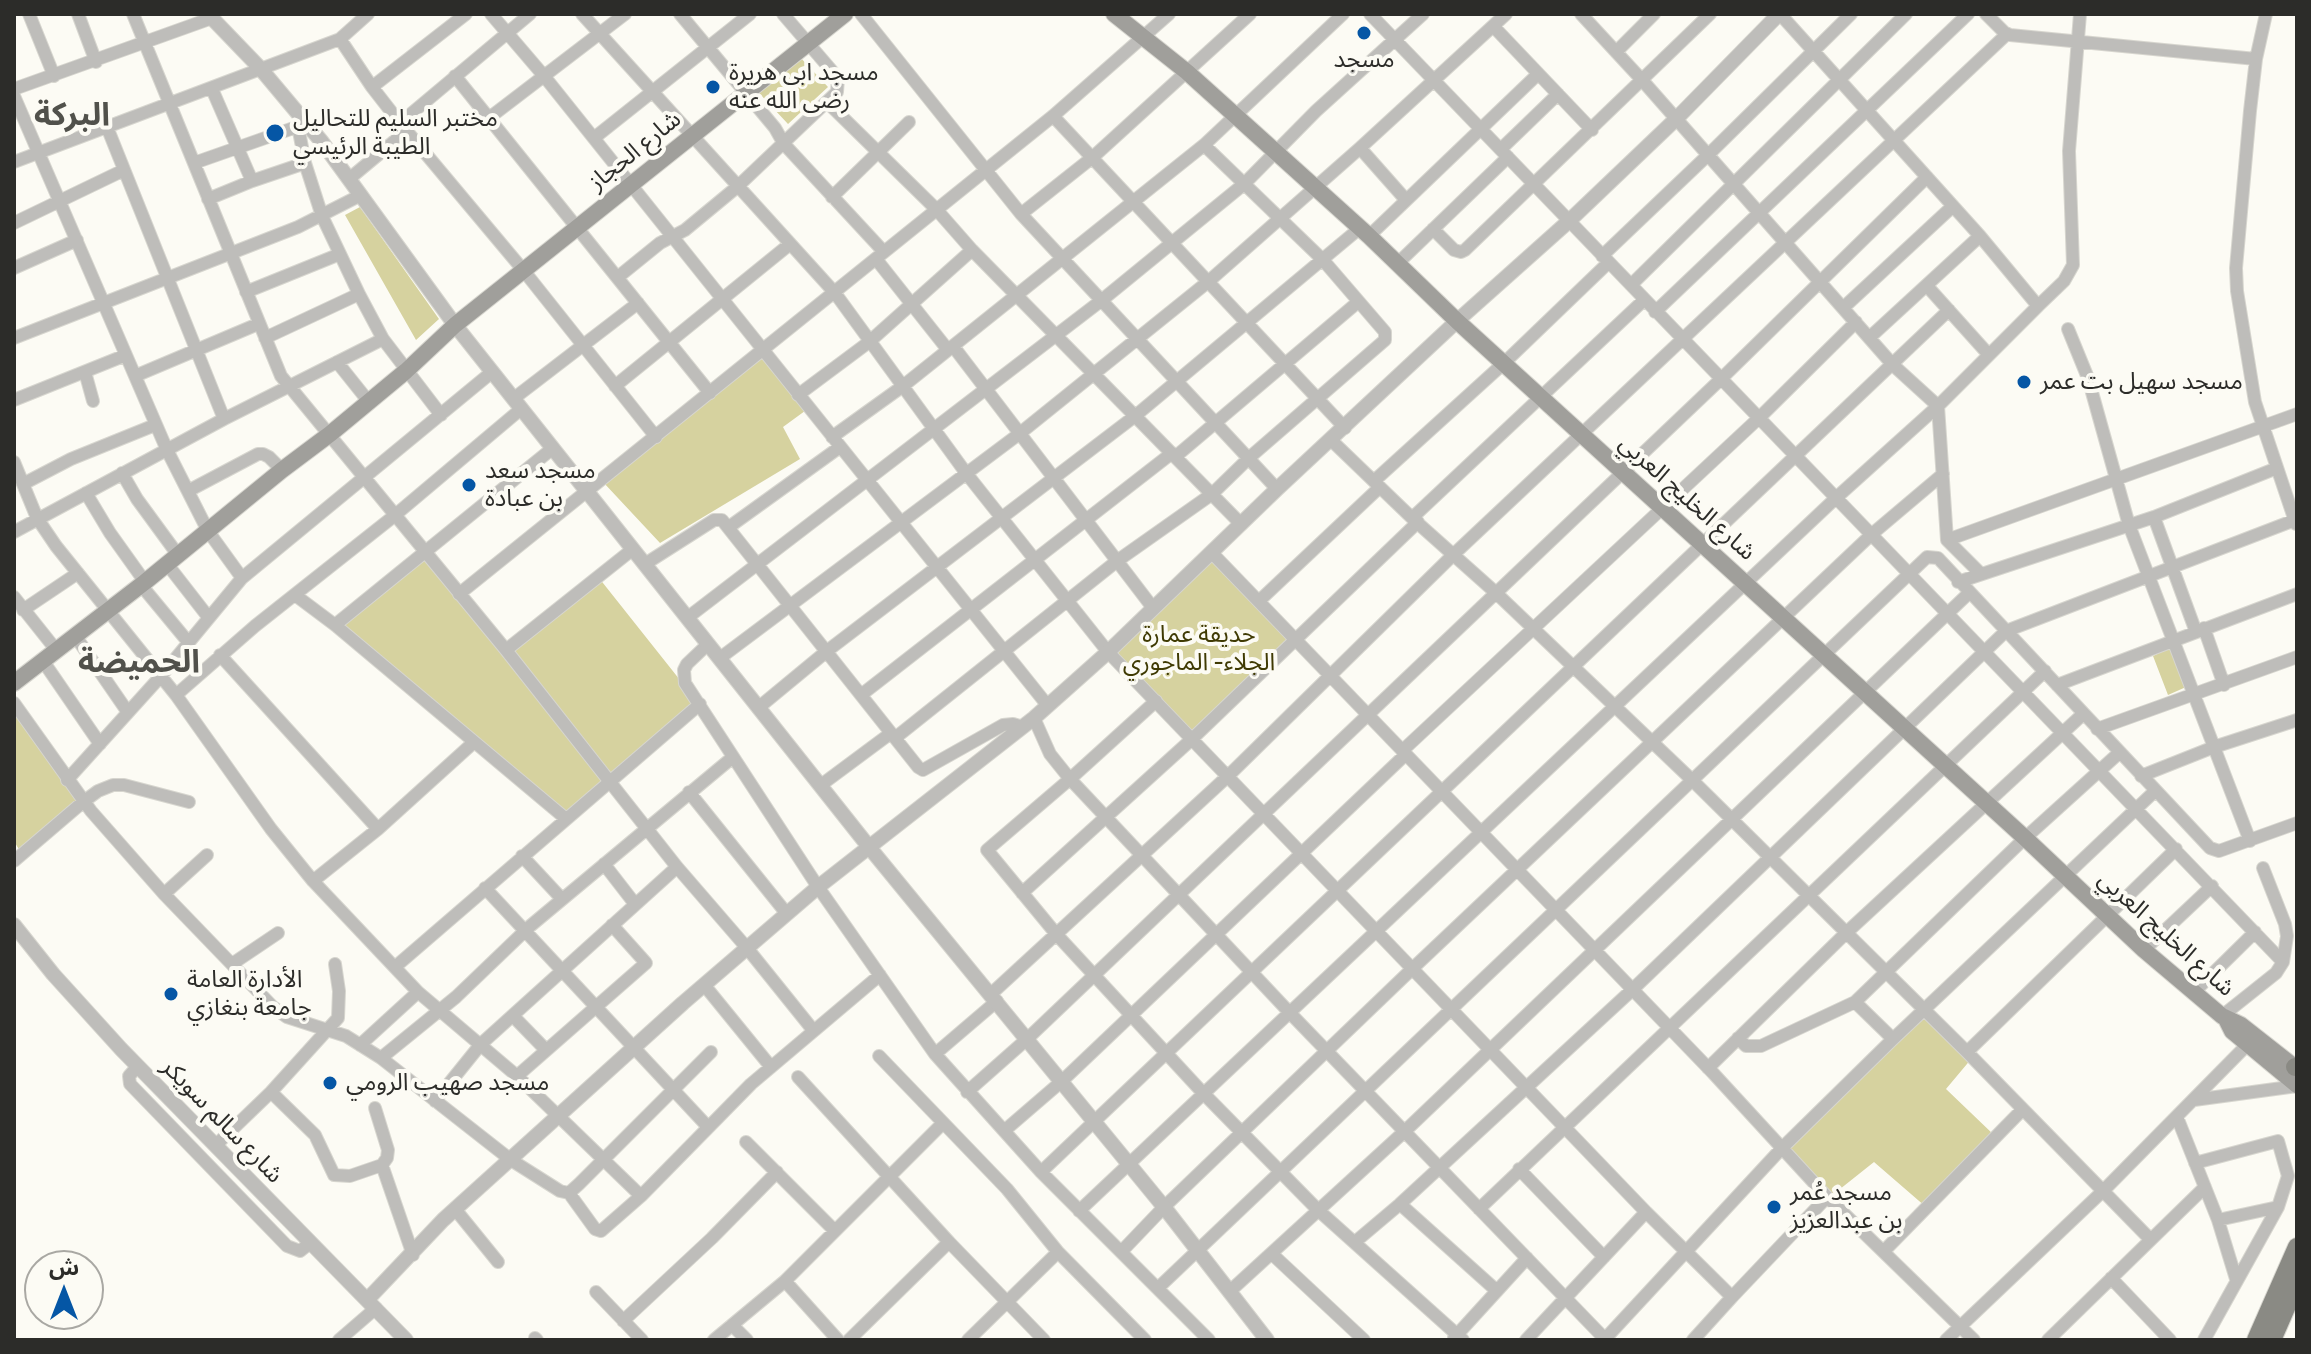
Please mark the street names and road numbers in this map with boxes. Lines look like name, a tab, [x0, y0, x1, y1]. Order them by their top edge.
street label: شارع الحجاز	[583, 105, 687, 197]
street label: شارع الخليج العربي	[1613, 429, 1761, 567]
street label: شارع الخليج العربي	[2092, 865, 2240, 1003]
street label: شارع سالم سويكر	[155, 1053, 289, 1189]

